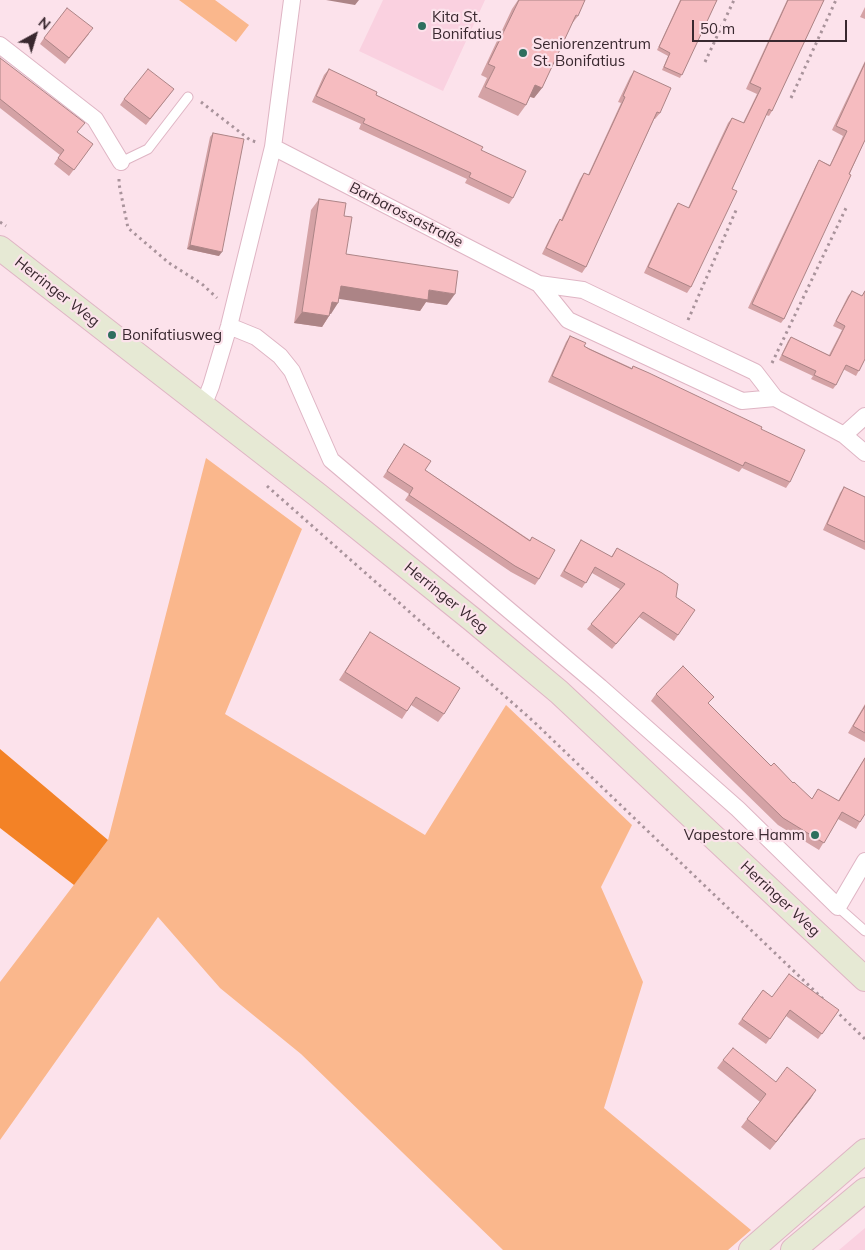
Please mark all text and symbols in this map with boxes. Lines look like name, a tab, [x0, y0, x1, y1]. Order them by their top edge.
place label: Kita St. Bonifatius	[432, 8, 502, 43]
north arrow	[10, 10, 60, 60]
scale bar	[695, 10, 850, 42]
text: N	[35, 13, 54, 34]
text: 50 m	[700, 19, 735, 38]
marker: Kita St. Bonifatius	[416, 20, 428, 32]
place label: Seniorenzentrum St. Bonifatius	[533, 35, 651, 70]
marker: Seniorenzentrum St. Bonifatius	[517, 47, 529, 59]
street label: Barbarossastraße	[346, 179, 466, 251]
street label: Herringer Weg	[11, 253, 103, 331]
place label: Bonifatiusweg	[122, 326, 222, 344]
marker: Bonifatiusweg	[106, 329, 118, 341]
street label: Herringer Weg	[401, 559, 491, 637]
place label: Vapestore Hamm	[684, 826, 805, 844]
marker: Vapestore Hamm	[809, 829, 821, 841]
street label: Herringer Weg	[736, 857, 824, 941]

